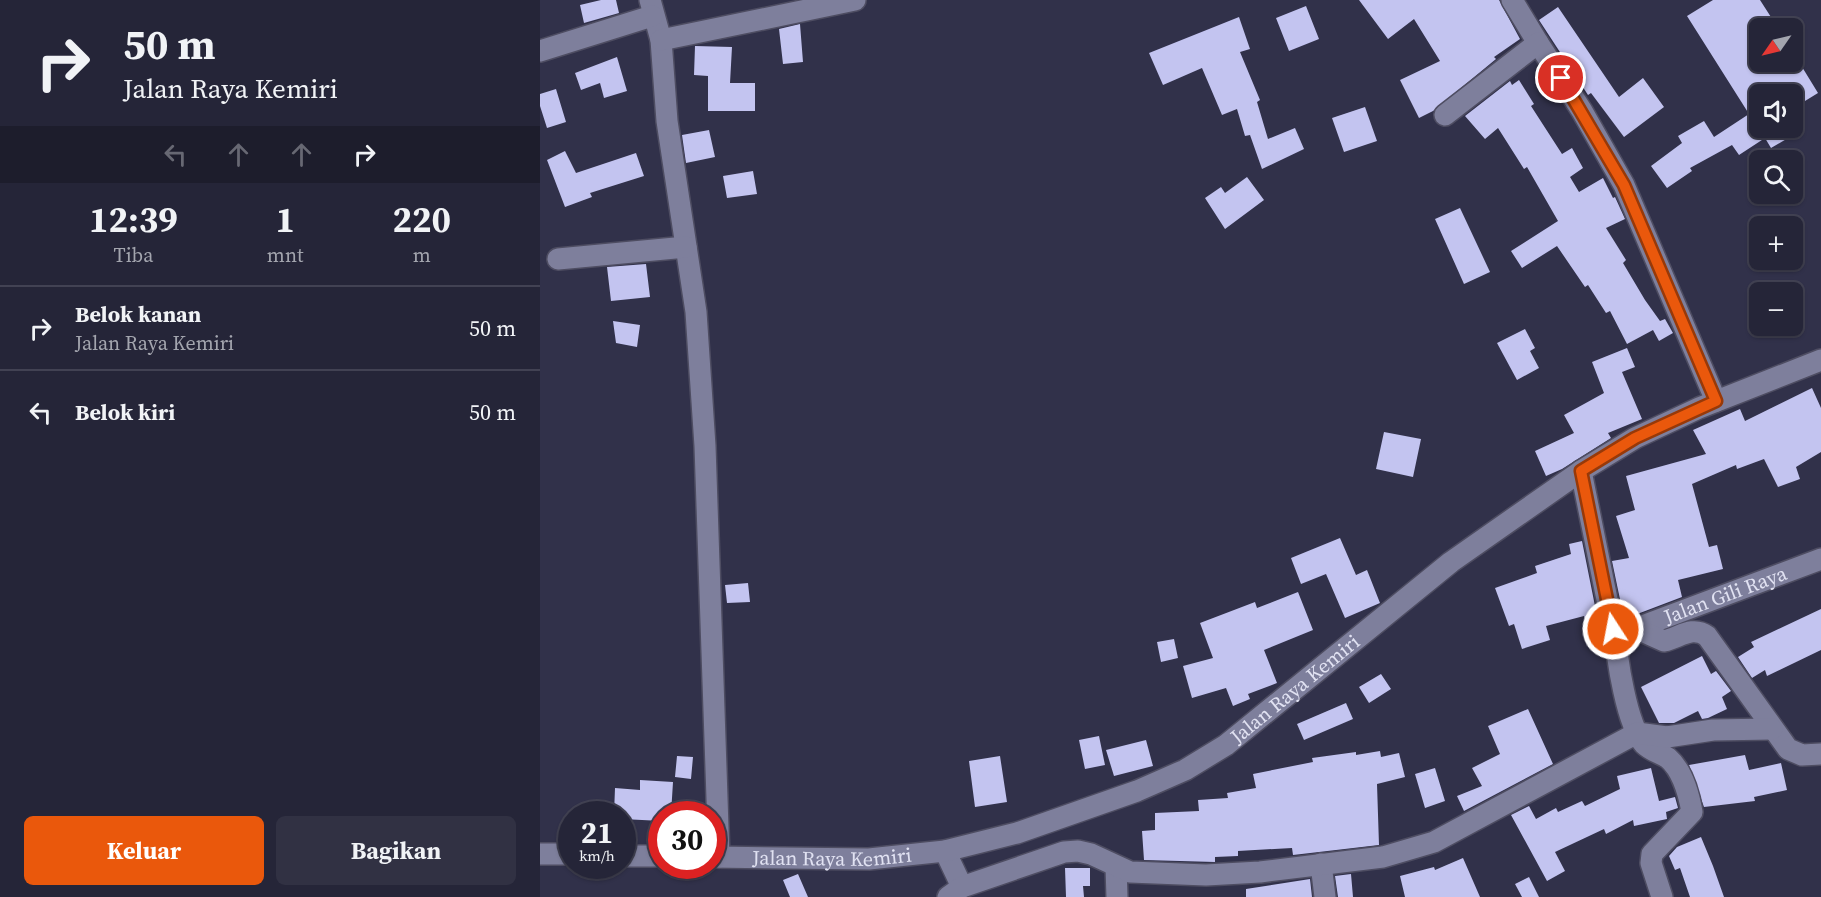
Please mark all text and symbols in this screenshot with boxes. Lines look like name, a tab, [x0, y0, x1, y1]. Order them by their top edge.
text: 50 m	[123, 15, 216, 73]
north arrow	[1749, 18, 1803, 72]
map controls	[1749, 18, 1803, 336]
icon: right	[24, 24, 102, 102]
pin	[1535, 52, 1586, 103]
icon: arrive	[1544, 61, 1577, 94]
text: Jalan Raya Kemiri	[123, 70, 338, 107]
button: sound	[1749, 84, 1803, 138]
icon: left	[159, 138, 192, 171]
icon: ahead	[222, 138, 255, 171]
icon: ahead	[285, 138, 318, 171]
icon: right	[348, 138, 381, 171]
button: search	[1749, 150, 1803, 204]
text: 12:39	[89, 195, 178, 244]
text: 1	[275, 195, 295, 244]
text: 220	[392, 195, 451, 244]
button: +	[1749, 216, 1803, 270]
text: Tiba	[114, 241, 153, 269]
text: mnt	[267, 241, 303, 269]
text: m	[413, 241, 431, 269]
button: −	[1749, 282, 1803, 336]
text: Belok kanan	[75, 299, 201, 329]
icon: right	[24, 312, 57, 345]
text: 50 m	[469, 313, 516, 343]
text: Jalan Raya Kemiri	[75, 329, 234, 357]
icon: left	[24, 396, 57, 429]
text: Belok kiri	[75, 397, 175, 427]
text: 50 m	[469, 397, 516, 427]
street label: Jalan Gili Raya	[1659, 559, 1791, 631]
position arrow	[1581, 597, 1645, 661]
street label: Jalan Raya Kemiri	[1224, 628, 1366, 751]
speed limit sign: 30	[648, 801, 726, 879]
text: 21	[581, 812, 613, 853]
button: Keluar	[24, 816, 264, 885]
button: Bagikan	[276, 816, 516, 885]
street label: Jalan Raya Kemiri	[751, 841, 913, 873]
text: km/h	[579, 845, 615, 866]

